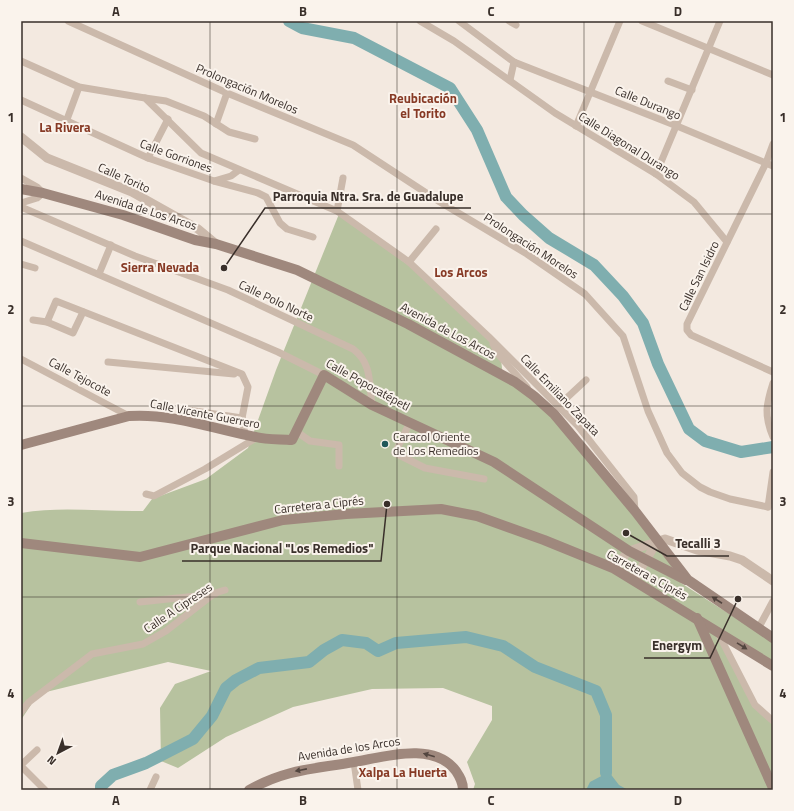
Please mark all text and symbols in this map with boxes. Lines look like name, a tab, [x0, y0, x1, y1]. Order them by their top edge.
text: A	[112, 1, 120, 21]
text: B	[299, 1, 307, 21]
text: C	[487, 1, 495, 21]
text: D	[674, 1, 682, 21]
street label: Prolongación Morelos	[193, 58, 302, 119]
street label: Calle Durango	[612, 81, 684, 124]
district label: Reubicación el Torito	[389, 88, 457, 123]
text: 1	[7, 107, 15, 127]
street label: Calle Diagonal Durango	[575, 107, 684, 185]
text: 1	[779, 107, 787, 127]
district label: La Rivera	[39, 117, 91, 137]
street label: Calle Gorriones	[137, 134, 215, 178]
street label: Calle Torito	[95, 158, 153, 198]
callout: Parroquia Ntra. Sra. de Guadalupe	[265, 183, 471, 208]
street label: Avenida de Los Arcos	[93, 184, 200, 235]
text: Parroquia Ntra. Sra. de Guadalupe	[273, 186, 464, 206]
street label: Prolongación Morelos	[480, 208, 583, 284]
street label: Calle San Isidro	[673, 237, 724, 314]
district label: Sierra Nevada	[121, 257, 200, 277]
district label: Los Arcos	[434, 262, 488, 282]
street label: Calle Polo Norte	[236, 275, 317, 326]
street label: Avenida de Los Arcos	[397, 297, 500, 364]
text: 2	[7, 299, 15, 319]
text: 2	[779, 299, 787, 319]
street label: Calle Emiliano Zapata	[516, 349, 605, 440]
street label: Calle Tejocote	[45, 352, 115, 401]
street label: Calle Popocatépetl	[323, 354, 414, 416]
street label: Calle Vicente Guerrero	[149, 394, 262, 433]
place label: Caracol Oriente de Los Remedios	[393, 427, 479, 460]
marker: Caracol Oriente de Los Remedios	[380, 439, 390, 449]
street label: Carretera a Ciprés	[273, 490, 365, 519]
text: 3	[7, 491, 15, 511]
text: 3	[779, 491, 787, 511]
callout: Tecalli 3	[667, 531, 729, 556]
text: Tecalli 3	[675, 533, 721, 553]
callout: Parque Nacional "Los Remedios"	[182, 536, 381, 561]
text: Parque Nacional "Los Remedios"	[190, 538, 374, 558]
street label: Carretera a Ciprés	[603, 545, 691, 605]
street label: Calle A Cipreses	[140, 577, 216, 638]
one-way arrow	[712, 596, 723, 604]
callout: Energym	[644, 633, 710, 658]
text: Energym	[652, 635, 702, 655]
one-way arrow	[736, 642, 748, 649]
text: 4	[7, 683, 15, 703]
text: 4	[779, 683, 787, 703]
street label: Avenida de los Arcos	[296, 731, 402, 766]
north arrow	[38, 733, 78, 773]
text: N	[43, 752, 60, 769]
one-way arrow	[423, 752, 435, 758]
district label: Xalpa La Huerta	[359, 762, 448, 782]
one-way arrow	[295, 767, 307, 773]
text: A	[112, 790, 120, 810]
text: B	[299, 790, 307, 810]
text: C	[487, 790, 495, 810]
text: D	[674, 790, 682, 810]

